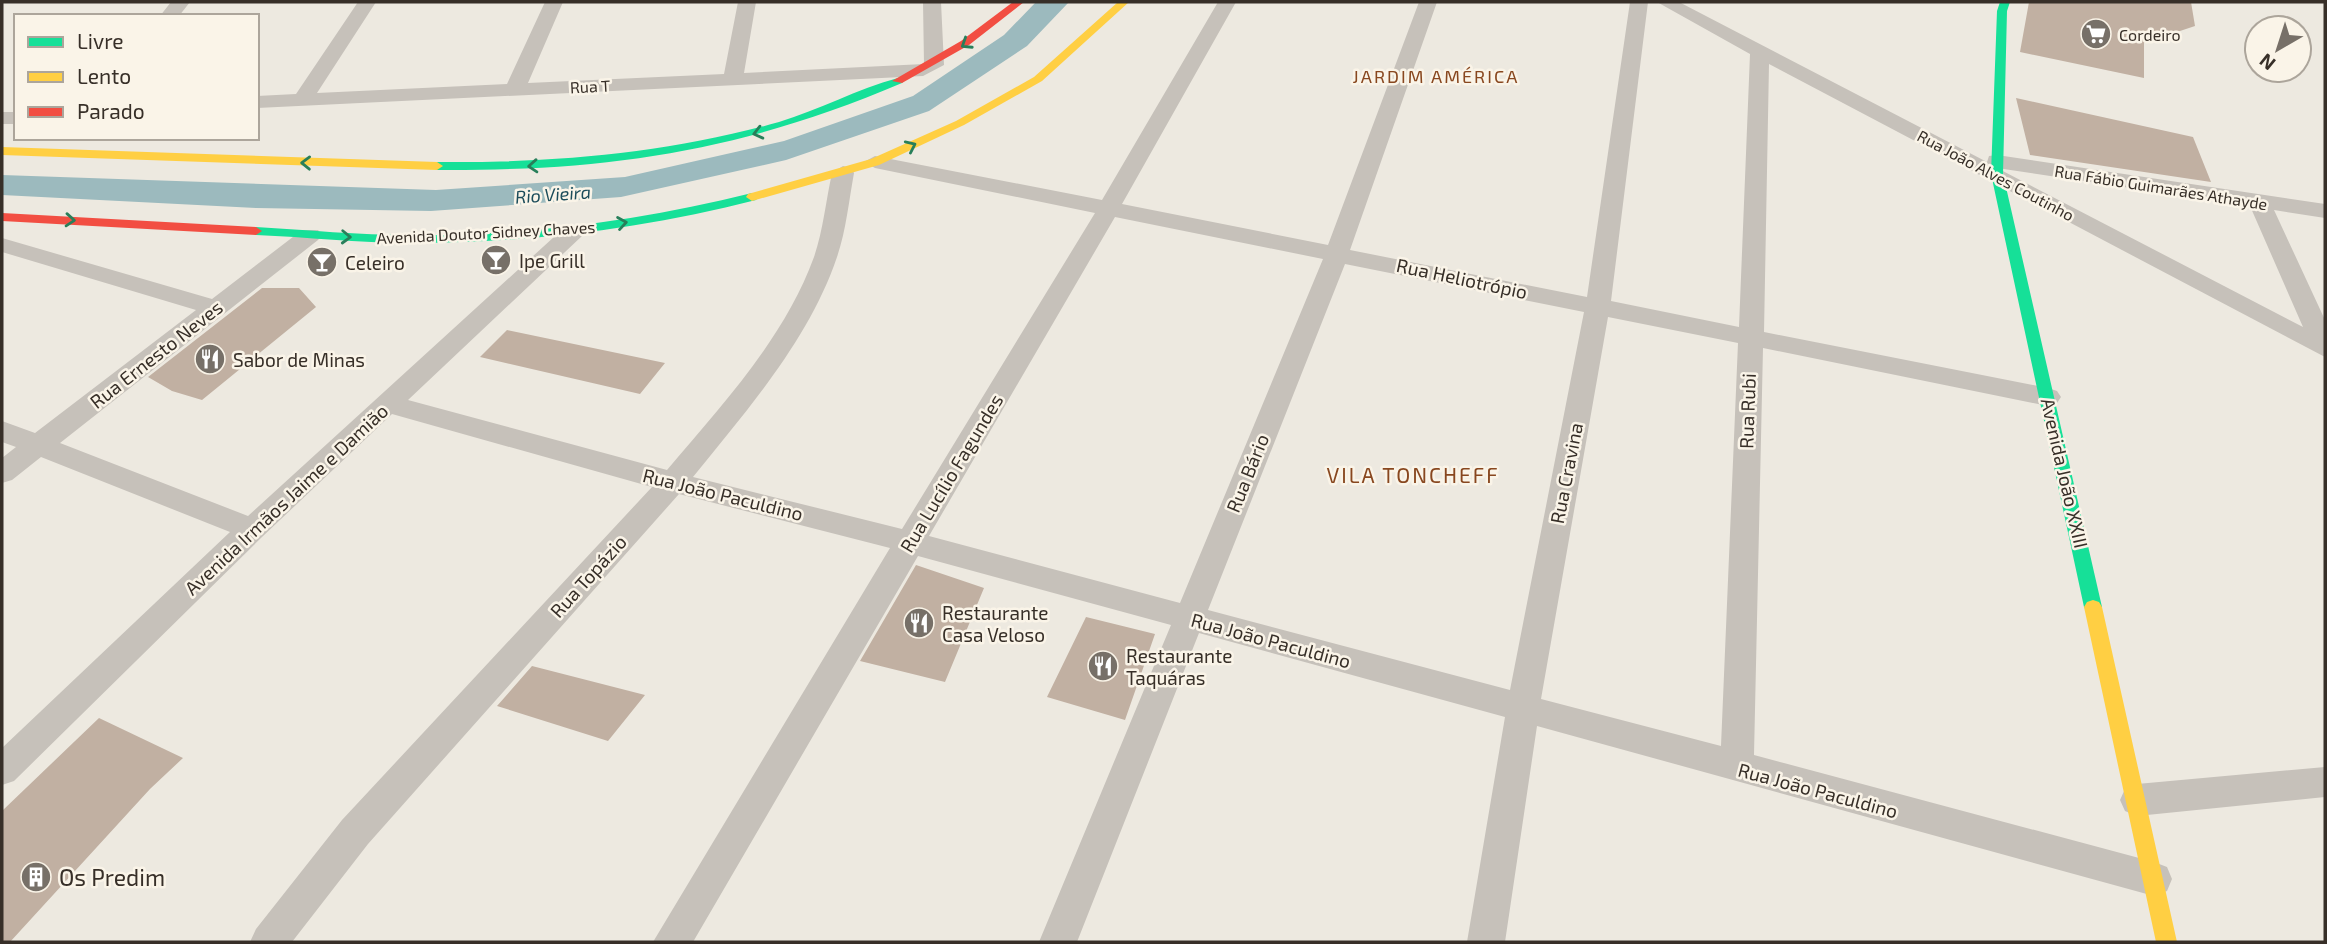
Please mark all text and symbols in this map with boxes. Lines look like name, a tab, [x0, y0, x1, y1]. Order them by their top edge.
legend	[14, 14, 259, 140]
north arrow	[2243, 14, 2313, 84]
supermarket icon: Cordeiro	[2079, 17, 2113, 51]
place label: Cordeiro	[2119, 25, 2181, 44]
text: Livre	[77, 28, 124, 53]
one-way arrow	[961, 36, 974, 48]
text: N	[2254, 49, 2280, 76]
text: Lento	[77, 63, 131, 88]
district label: JARDIM AMÉRICA	[1353, 65, 1519, 87]
street label: Rua T	[569, 75, 611, 97]
text: Parado	[77, 98, 145, 123]
one-way arrow	[752, 125, 764, 139]
street label: Rua João Alves Coutinho	[1914, 126, 2078, 224]
one-way arrow	[904, 140, 916, 154]
one-way arrow	[300, 156, 311, 171]
one-way arrow	[527, 158, 538, 173]
street label: Rua Fábio Guimarães Athayde	[2053, 161, 2269, 213]
water label: Rio Vieira	[514, 180, 592, 208]
one-way arrow	[65, 213, 76, 228]
one-way arrow	[616, 216, 628, 231]
street label: Avenida Doutor Sidney Chaves	[376, 217, 596, 247]
one-way arrow	[341, 229, 352, 244]
bar icon: Ipe Grill	[479, 243, 513, 277]
bar icon: Celeiro	[305, 245, 339, 279]
place label: Ipe Grill	[519, 249, 585, 272]
place label: Celeiro	[345, 251, 405, 274]
street label: Rua Heliotrópio	[1394, 253, 1530, 303]
street label: Rua Ernesto Neves	[85, 295, 227, 413]
restaurant icon: Sabor de Minas	[193, 342, 227, 376]
place label: Sabor de Minas	[233, 348, 365, 371]
street label: Rua Rubi	[1734, 373, 1760, 449]
street label: Rua Lucílio Fagundes	[895, 390, 1007, 556]
street label: Avenida João XXIII	[2037, 396, 2093, 550]
street label: Avenida Irmãos Jaime e Damião	[180, 399, 392, 599]
street label: Rua Cravina	[1545, 421, 1587, 525]
street label: Rua Bário	[1221, 430, 1273, 516]
district label: VILA TONCHEFF	[1327, 462, 1499, 487]
street label: Rua João Paculdino	[640, 463, 806, 525]
street label: Rua Topázio	[545, 530, 631, 622]
place label: Restaurante Casa Veloso	[942, 601, 1049, 646]
restaurant icon: Restaurante Casa Veloso	[902, 606, 936, 640]
street label: Rua João Paculdino	[1189, 608, 1353, 672]
place label: Restaurante Taquáras	[1126, 644, 1233, 689]
restaurant icon: Restaurante Taquáras	[1086, 649, 1120, 683]
street label: Rua João Paculdino	[1736, 758, 1900, 822]
building icon: Os Predim	[19, 860, 53, 894]
place label: Os Predim	[59, 863, 165, 891]

